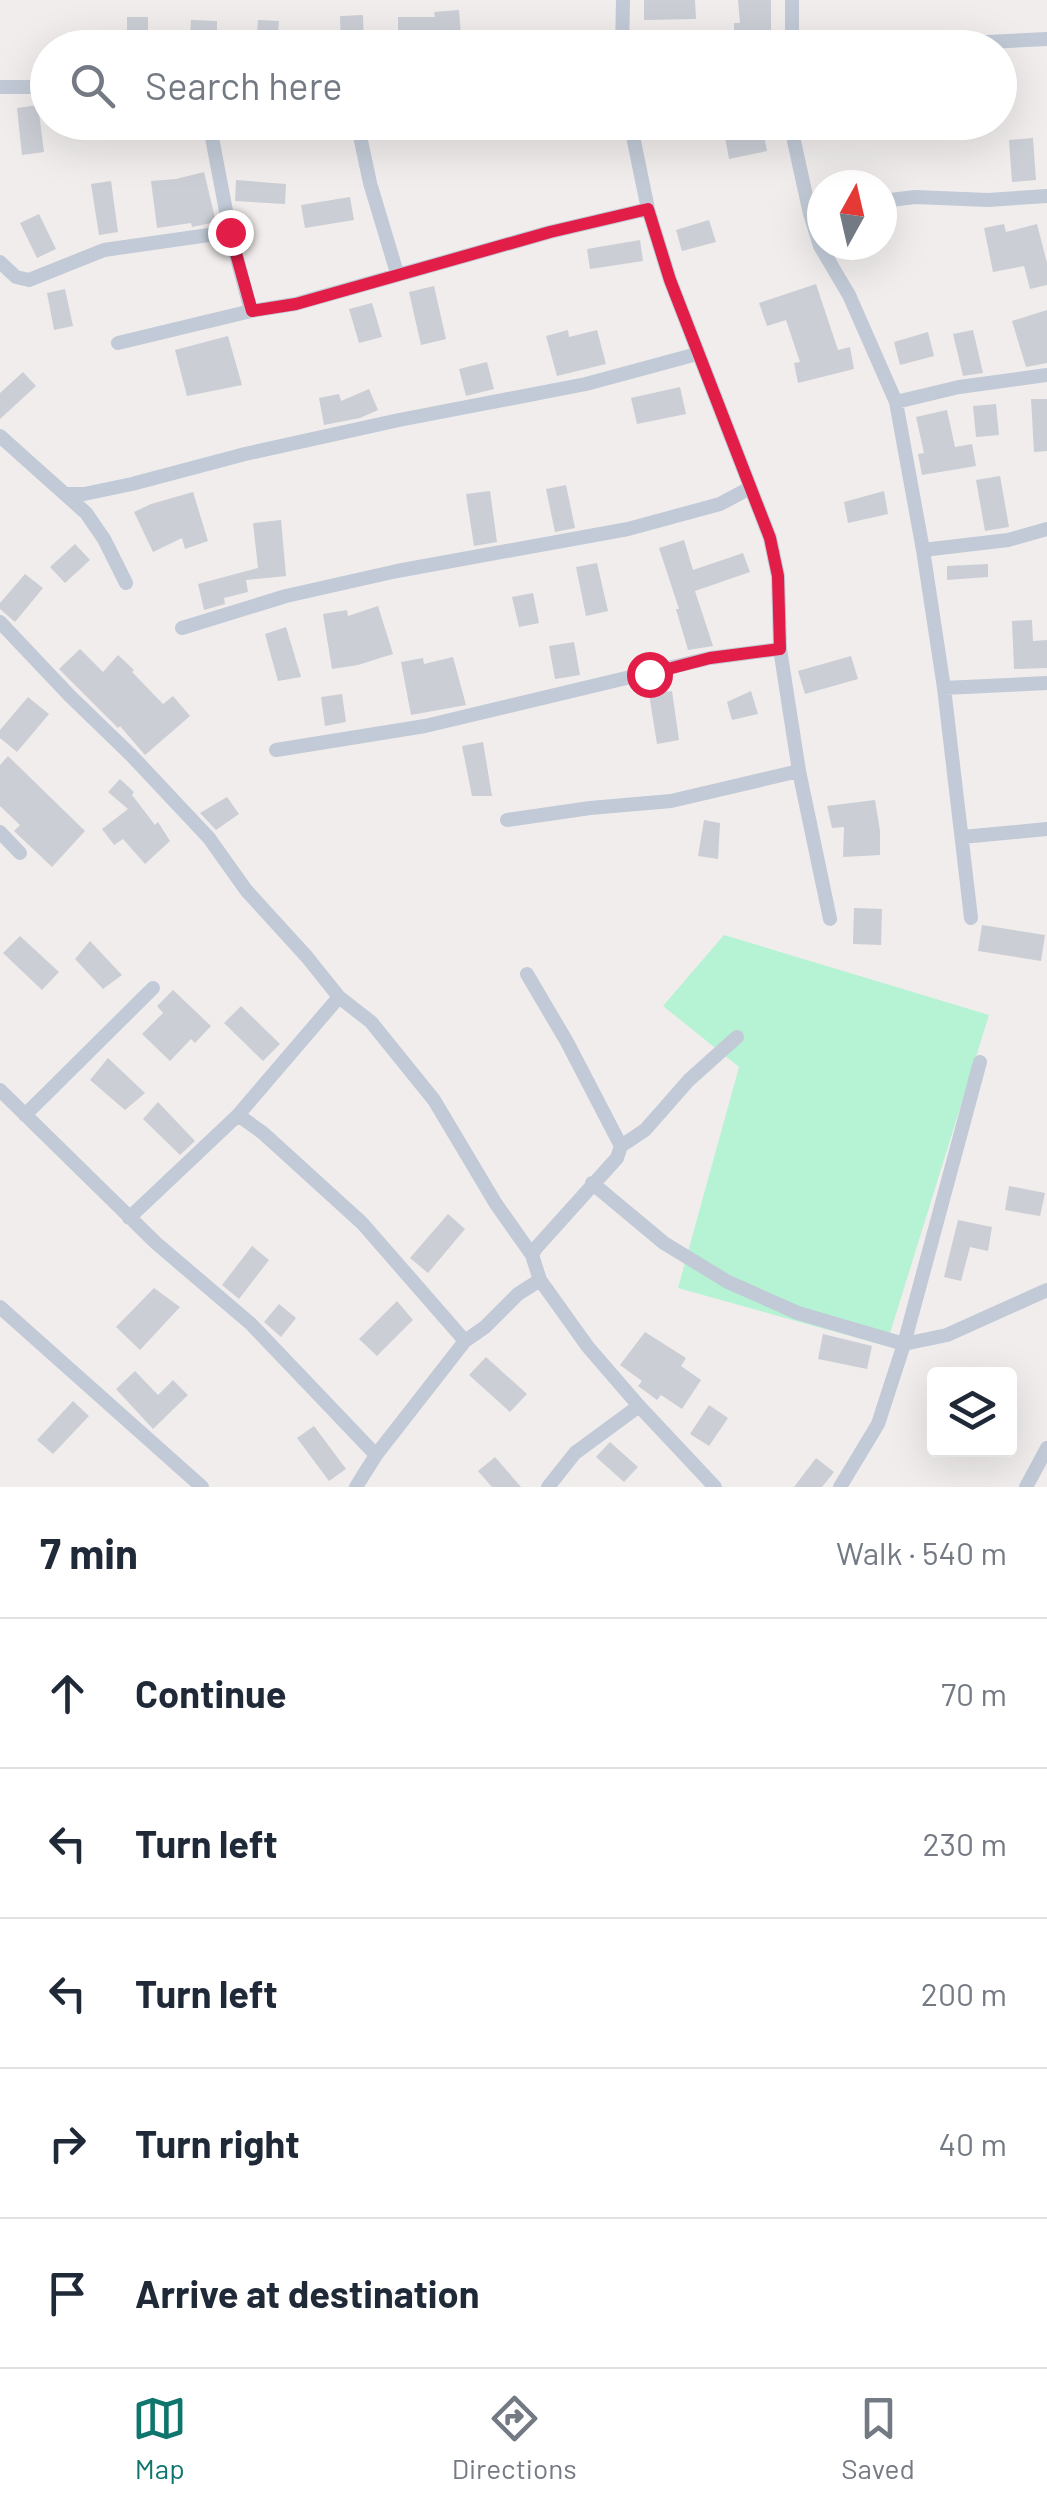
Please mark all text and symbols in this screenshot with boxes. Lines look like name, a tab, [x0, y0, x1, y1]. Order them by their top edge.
search box	[30, 30, 1017, 140]
icon: search	[65, 58, 120, 113]
text: Search here	[145, 62, 343, 108]
north arrow	[807, 170, 897, 260]
route end	[208, 210, 254, 256]
route start	[627, 652, 673, 698]
map controls	[927, 1367, 1017, 1457]
button: layers	[927, 1367, 1017, 1457]
text: 7 min	[40, 1527, 138, 1577]
text: Walk · 540 m	[836, 1533, 1007, 1571]
icon: ahead	[40, 1666, 95, 1721]
text: Continue	[135, 1670, 286, 1716]
text: 70 m	[941, 1674, 1007, 1712]
icon: left	[40, 1816, 95, 1871]
text: Turn left	[135, 1820, 278, 1866]
text: 230 m	[923, 1824, 1007, 1862]
icon: left	[40, 1966, 95, 2021]
text: Turn left	[135, 1970, 278, 2016]
text: 200 m	[921, 1974, 1007, 2012]
icon: right	[40, 2116, 95, 2171]
text: Turn right	[135, 2120, 300, 2166]
text: 40 m	[938, 2124, 1007, 2162]
icon: arrive	[40, 2266, 95, 2321]
text: Arrive at destination	[135, 2270, 480, 2316]
tab: Map	[132, 2391, 187, 2485]
tab: Directions	[452, 2391, 577, 2485]
tab: Saved	[841, 2391, 915, 2485]

